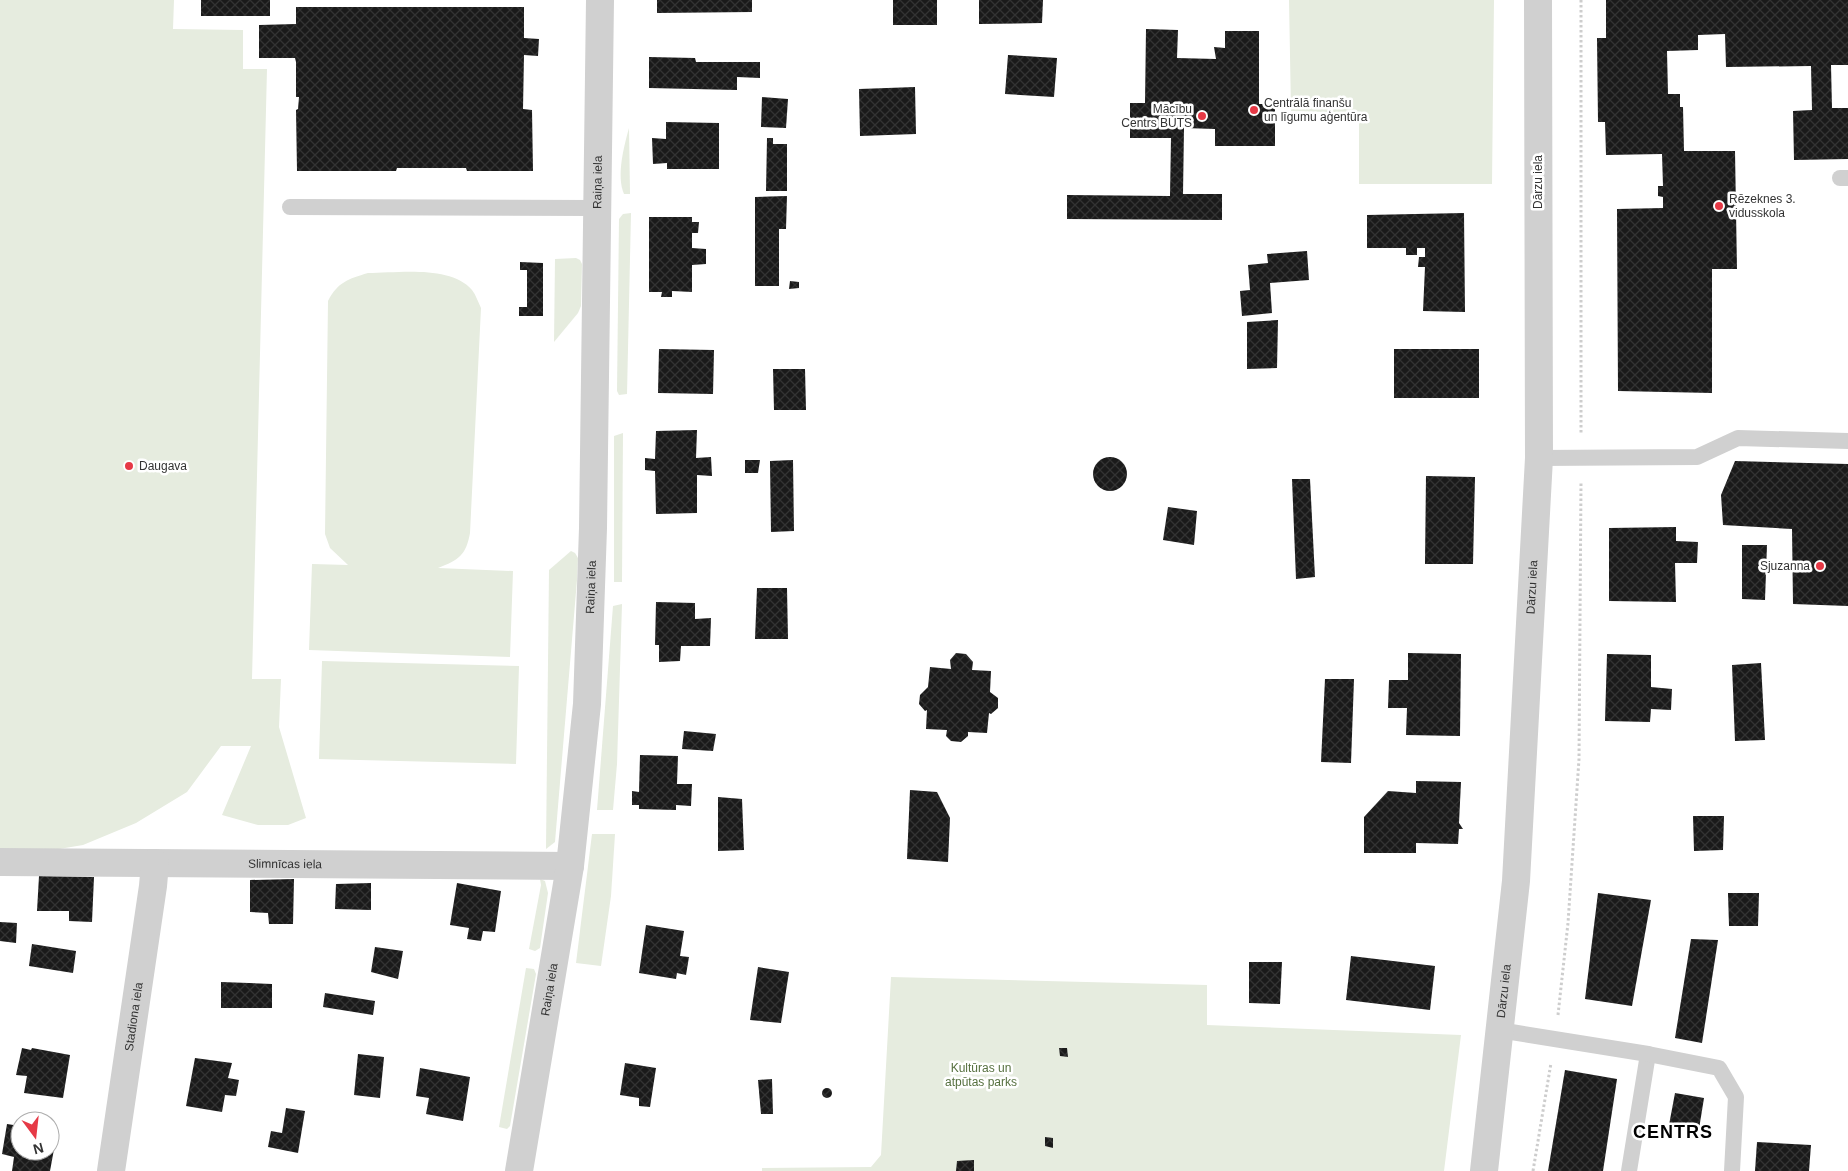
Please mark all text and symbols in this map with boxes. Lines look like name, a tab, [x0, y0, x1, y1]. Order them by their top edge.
place label: Centrālā finanšu un līgumu aģentūra	[1264, 96, 1368, 124]
place label: Mācību Centrs BUTS	[1121, 102, 1192, 130]
marker: Centrālā finanšu un līgumu aģentūra	[1248, 104, 1260, 116]
marker: Mācību Centrs BUTS	[1196, 110, 1208, 122]
street label: Raiņa iela	[590, 155, 605, 209]
street label: Dārzu iela	[1531, 155, 1545, 209]
place label: Rēzeknes 3. vidusskola	[1729, 192, 1796, 220]
marker: Rēzeknes 3. vidusskola	[1713, 200, 1725, 212]
place label: Daugava	[139, 459, 187, 473]
marker: Daugava	[123, 460, 135, 472]
street label: Dārzu iela	[1524, 559, 1540, 615]
place label: Sjuzanna	[1760, 559, 1810, 573]
street label: Raiņa iela	[583, 560, 599, 614]
marker: Sjuzanna	[1814, 560, 1826, 572]
street label: Slimnīcas iela	[248, 857, 322, 871]
street label: Raiņa iela	[538, 962, 561, 1017]
street label: Dārzu iela	[1494, 963, 1514, 1019]
street label: Stadiona iela	[122, 981, 146, 1052]
park label: Kultūras un atpūtas parks	[945, 1061, 1017, 1089]
north arrow	[10, 1111, 60, 1161]
district label: CENTRS	[1633, 1122, 1713, 1142]
text: N	[31, 1140, 45, 1158]

